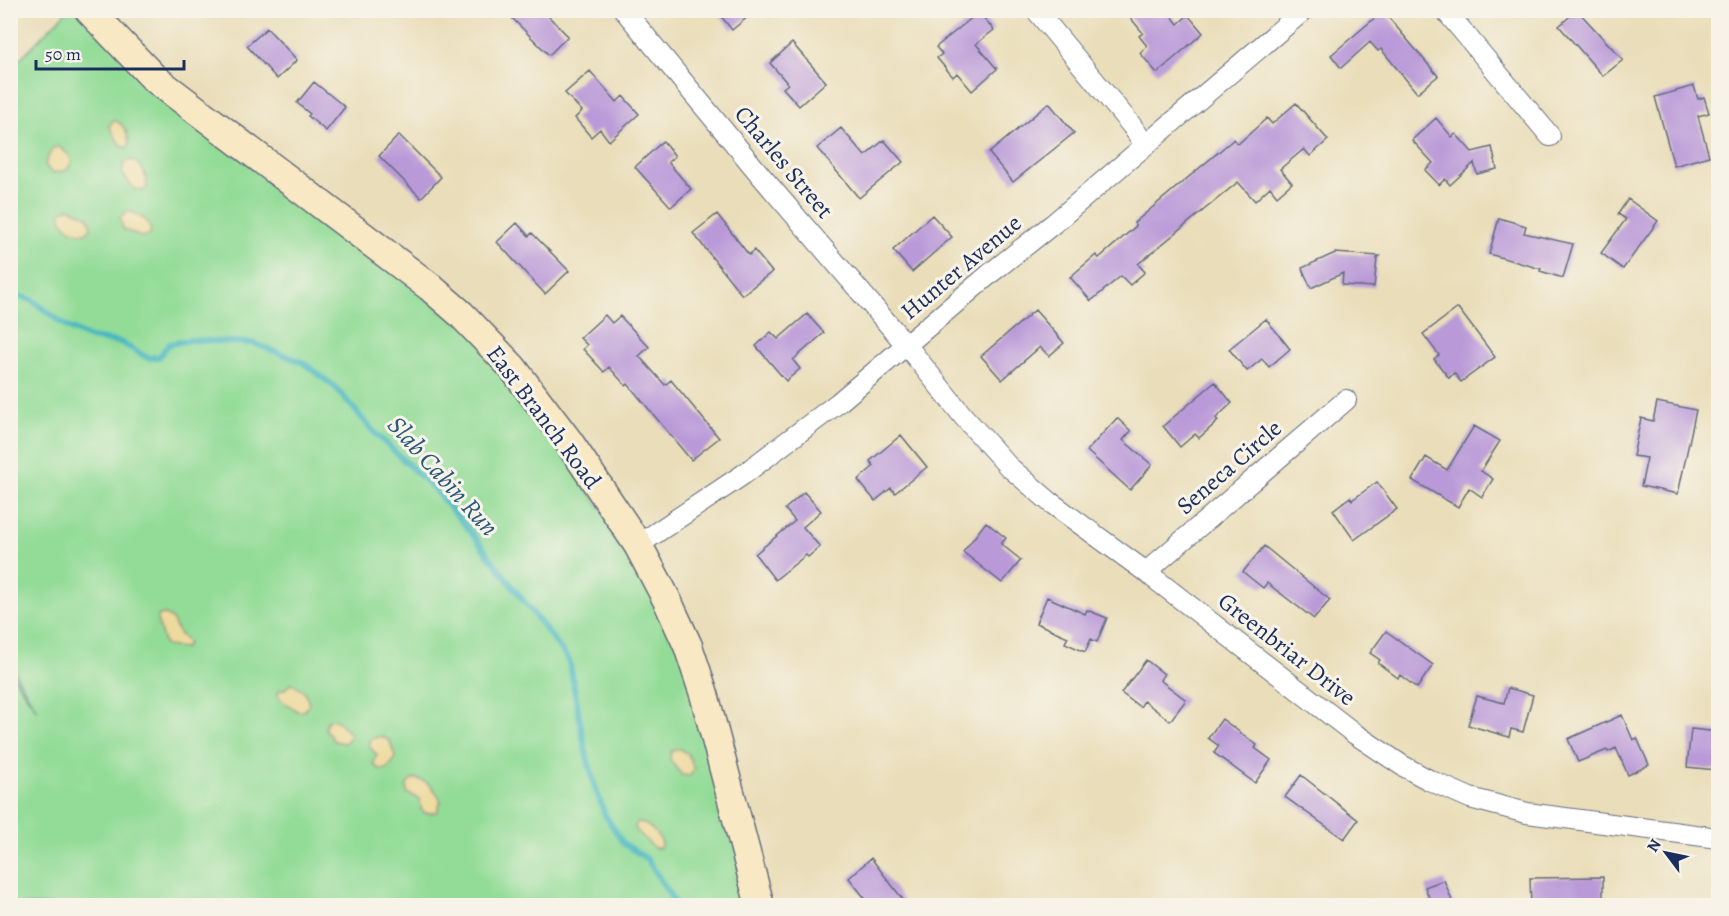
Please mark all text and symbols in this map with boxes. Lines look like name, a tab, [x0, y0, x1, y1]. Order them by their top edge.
scale bar	[36, 33, 184, 71]
text: 50 m	[45, 42, 81, 66]
street label: Charles Street	[727, 99, 841, 225]
street label: Hunter Avenue	[894, 207, 1028, 327]
street label: East Branch Road	[479, 339, 609, 496]
water label: Slab Cabin Run	[380, 408, 506, 544]
street label: Seneca Circle	[1170, 412, 1288, 522]
street label: Greenbriar Drive	[1212, 585, 1362, 713]
north arrow	[1636, 823, 1696, 883]
text: N	[1642, 835, 1667, 856]

